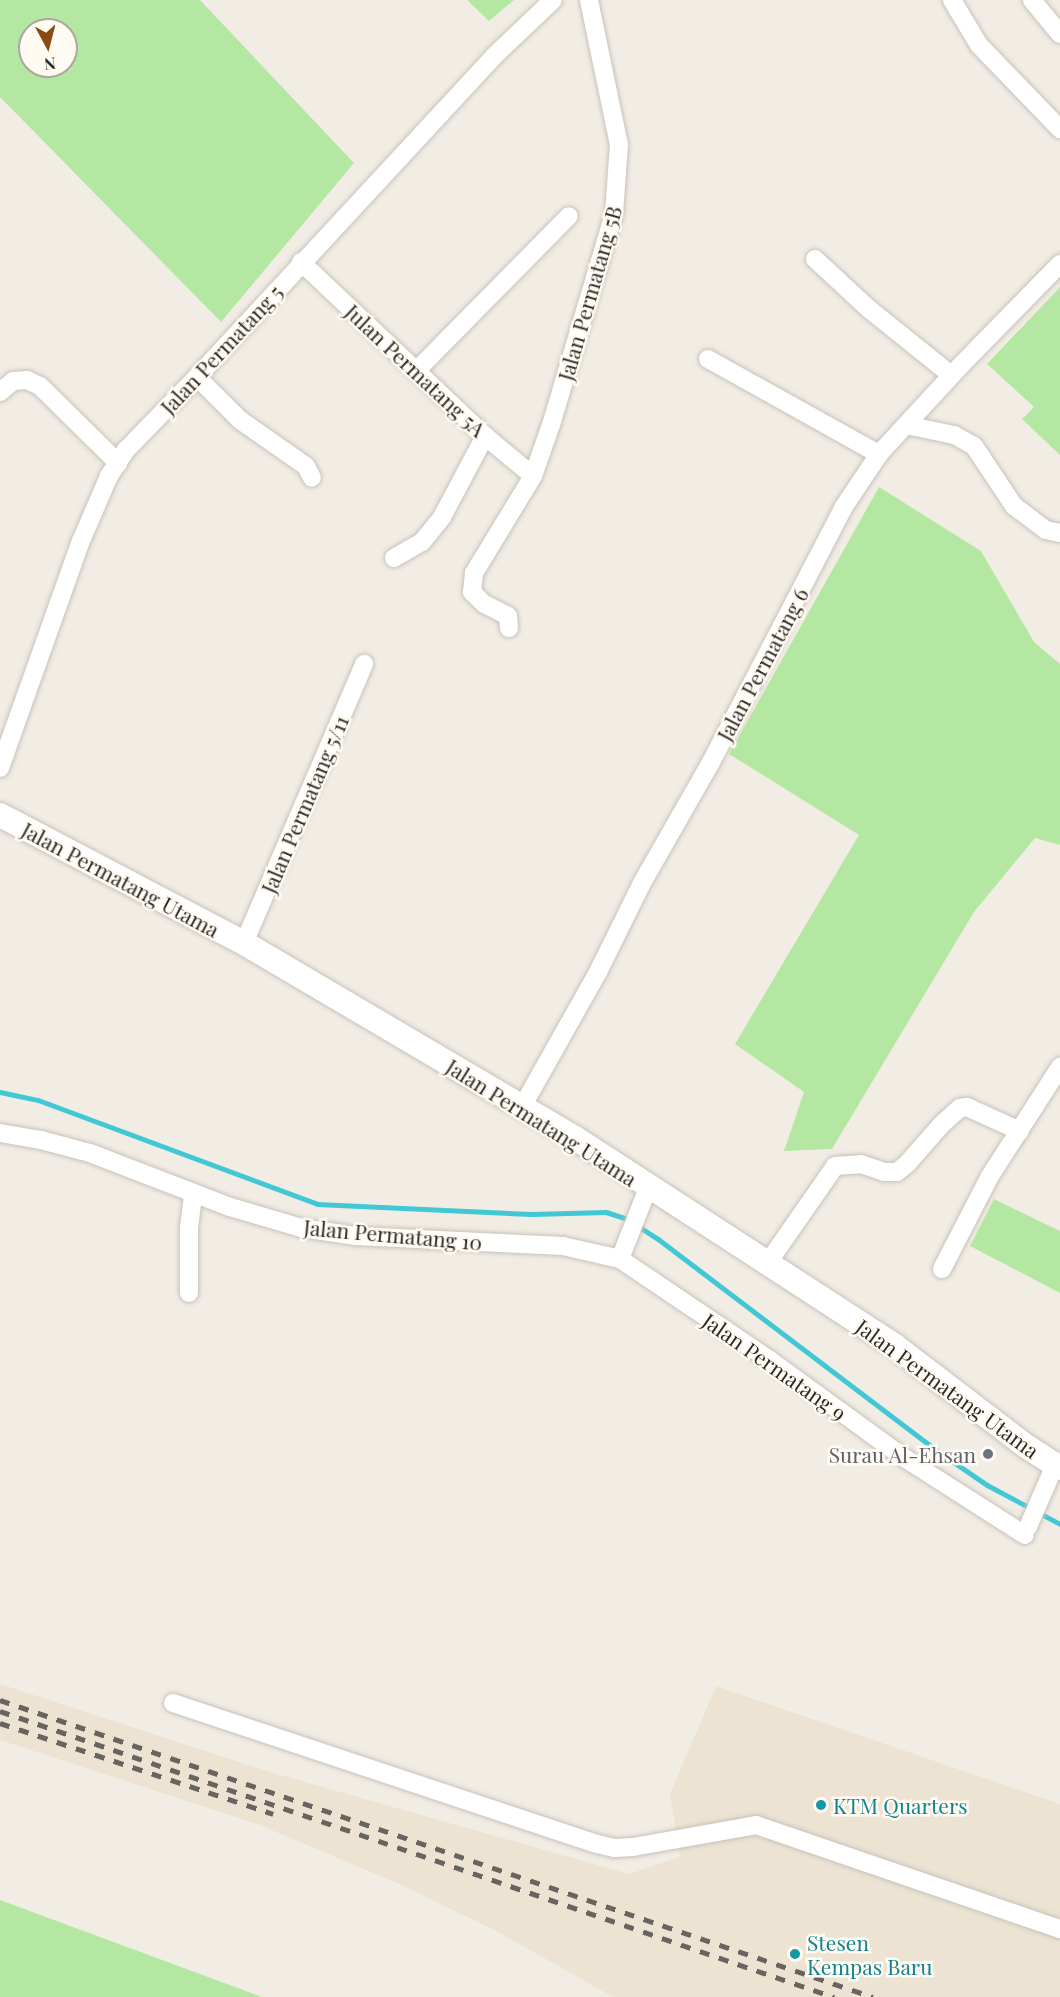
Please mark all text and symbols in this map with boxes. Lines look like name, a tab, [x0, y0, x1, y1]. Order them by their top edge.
north arrow	[18, 18, 78, 78]
text: N	[43, 53, 57, 76]
street label: Jalan Permatang 5B	[552, 203, 626, 383]
street label: Jalan Permatang 5	[155, 279, 287, 419]
street label: Julan Permatang 5A	[341, 299, 491, 441]
street label: Jalan Permatang 6	[711, 583, 813, 745]
street label: Jalan Permatang 5/11	[255, 711, 353, 897]
street label: Jalan Permatang Utama	[18, 816, 224, 942]
street label: Jalan Permatang Utama	[442, 1053, 642, 1191]
street label: Jalan Permatang 10	[303, 1214, 483, 1254]
street label: Jalan Permatang 9	[698, 1307, 852, 1425]
street label: Jalan Permatang Utama	[852, 1313, 1044, 1463]
place label: Surau Al-Ehsan	[828, 1441, 976, 1467]
marker: Surau Al-Ehsan	[981, 1447, 995, 1461]
place label: KTM Quarters	[833, 1792, 968, 1818]
marker: KTM Quarters	[814, 1798, 828, 1812]
place label: Stesen Kempas Baru	[807, 1929, 932, 1979]
marker: Stesen Kempas Baru	[788, 1947, 802, 1961]

